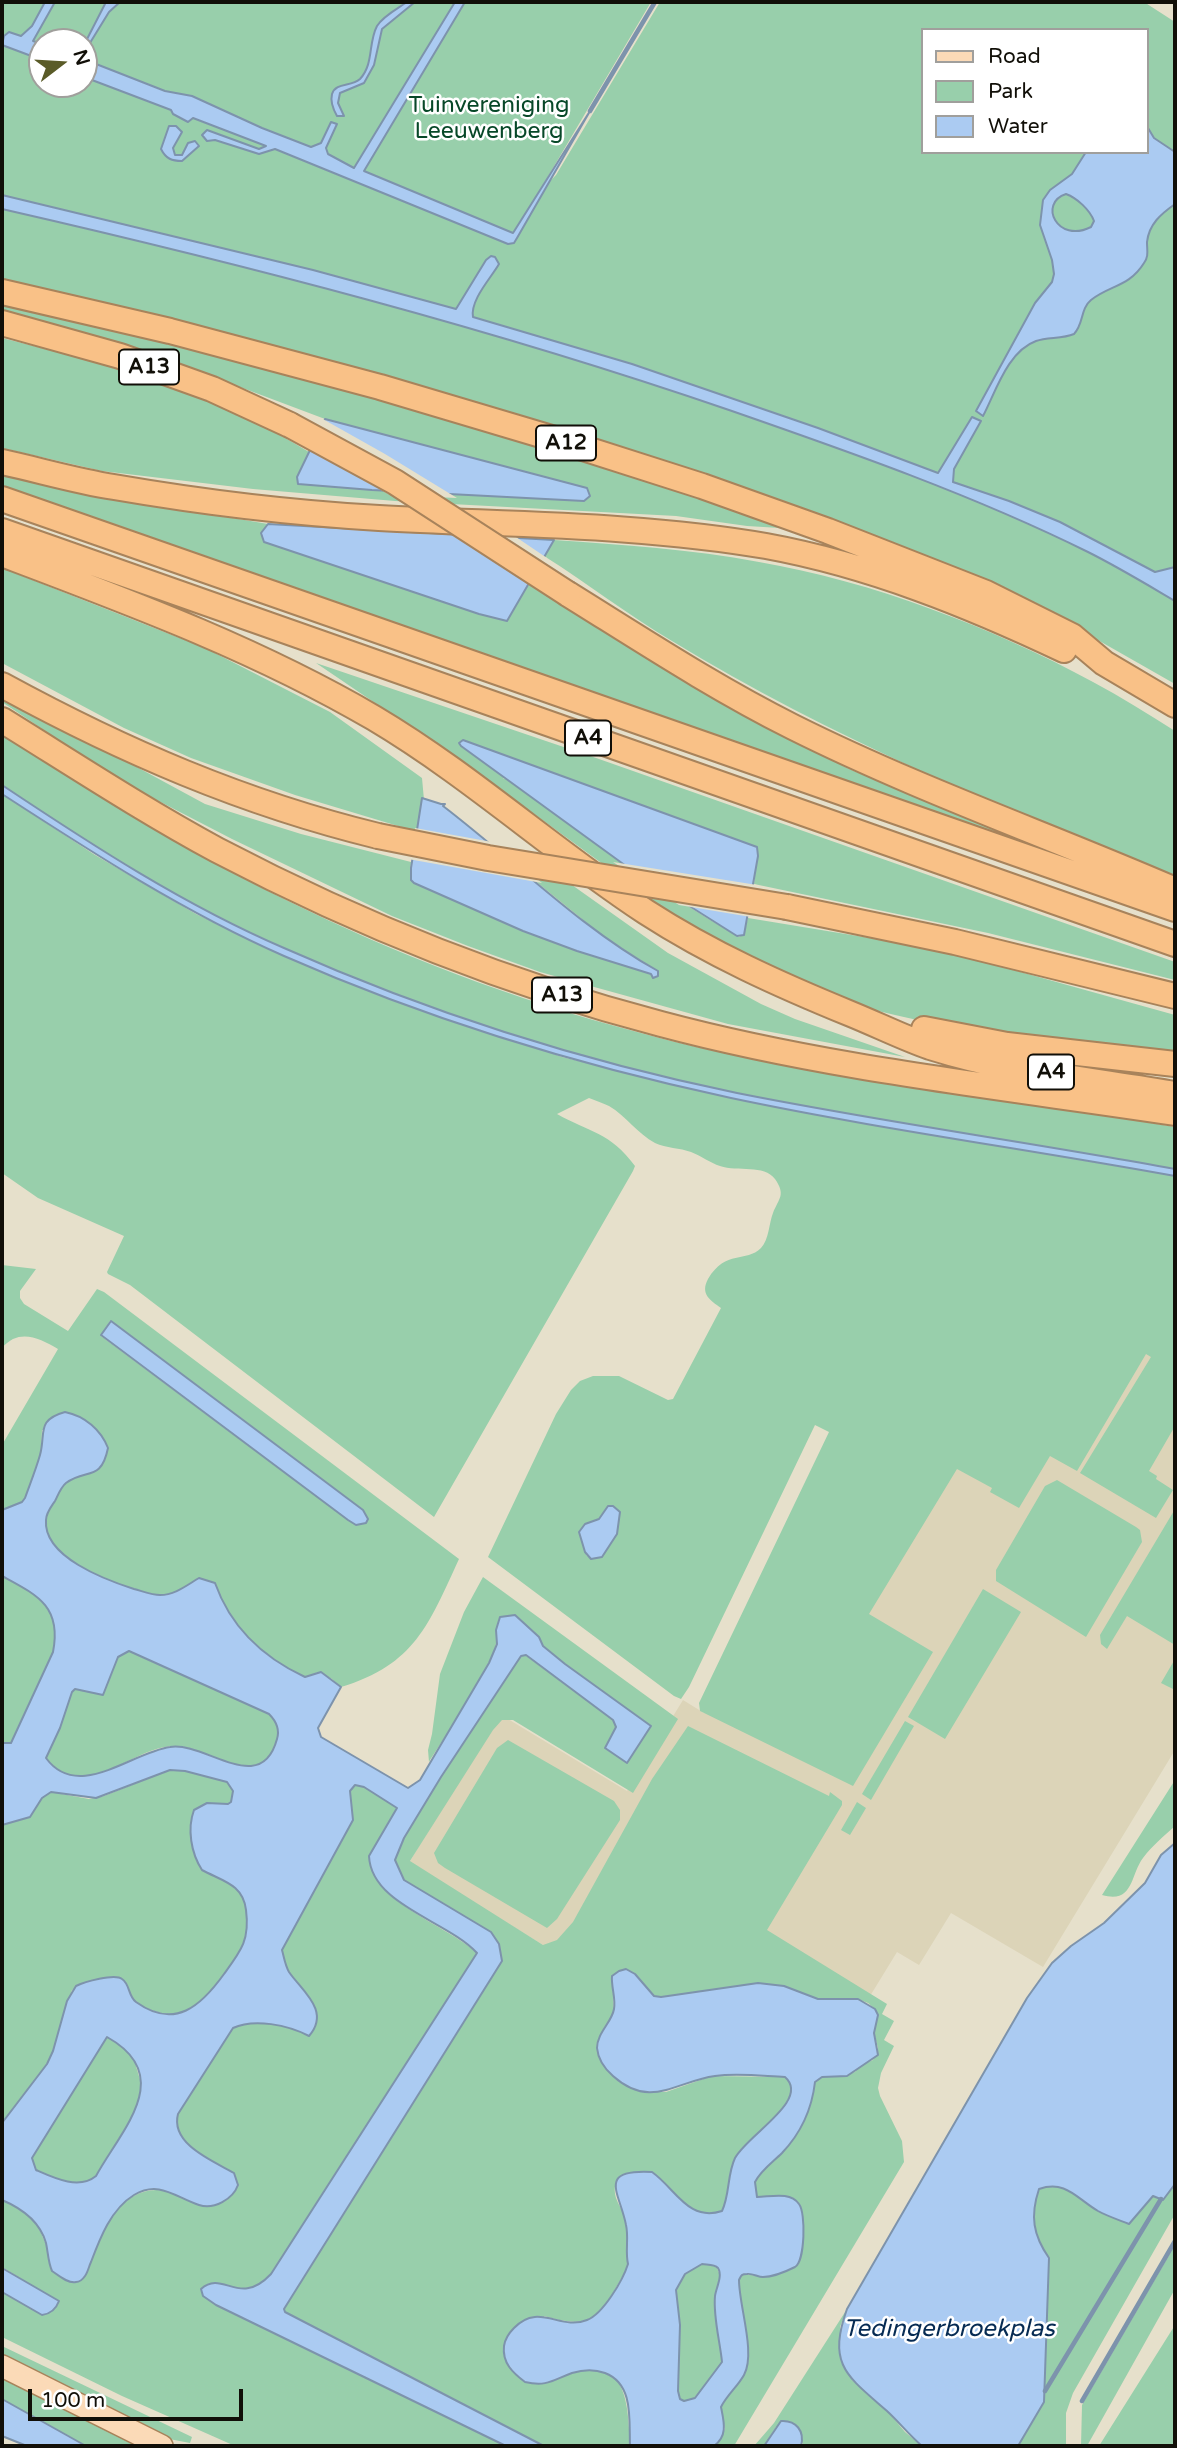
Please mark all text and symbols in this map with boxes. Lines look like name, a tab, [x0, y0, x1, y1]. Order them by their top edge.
north arrow	[28, 28, 98, 98]
legend	[922, 28, 1149, 154]
text: Road	[988, 44, 1041, 69]
text: N	[68, 47, 94, 68]
text: Park	[988, 79, 1033, 104]
park label: Tuinvereniging Leeuwenberg	[408, 92, 570, 146]
text: Water	[988, 114, 1048, 139]
road number: A13	[119, 350, 179, 384]
road number: A12	[536, 426, 596, 460]
road number: A4	[565, 720, 611, 756]
road number: A13	[532, 978, 592, 1012]
road number: A4	[1028, 1054, 1074, 1090]
water label: Tedingerbroekplas	[843, 2316, 1055, 2344]
scale bar	[32, 2374, 247, 2418]
text: 100 m	[41, 2388, 105, 2413]

